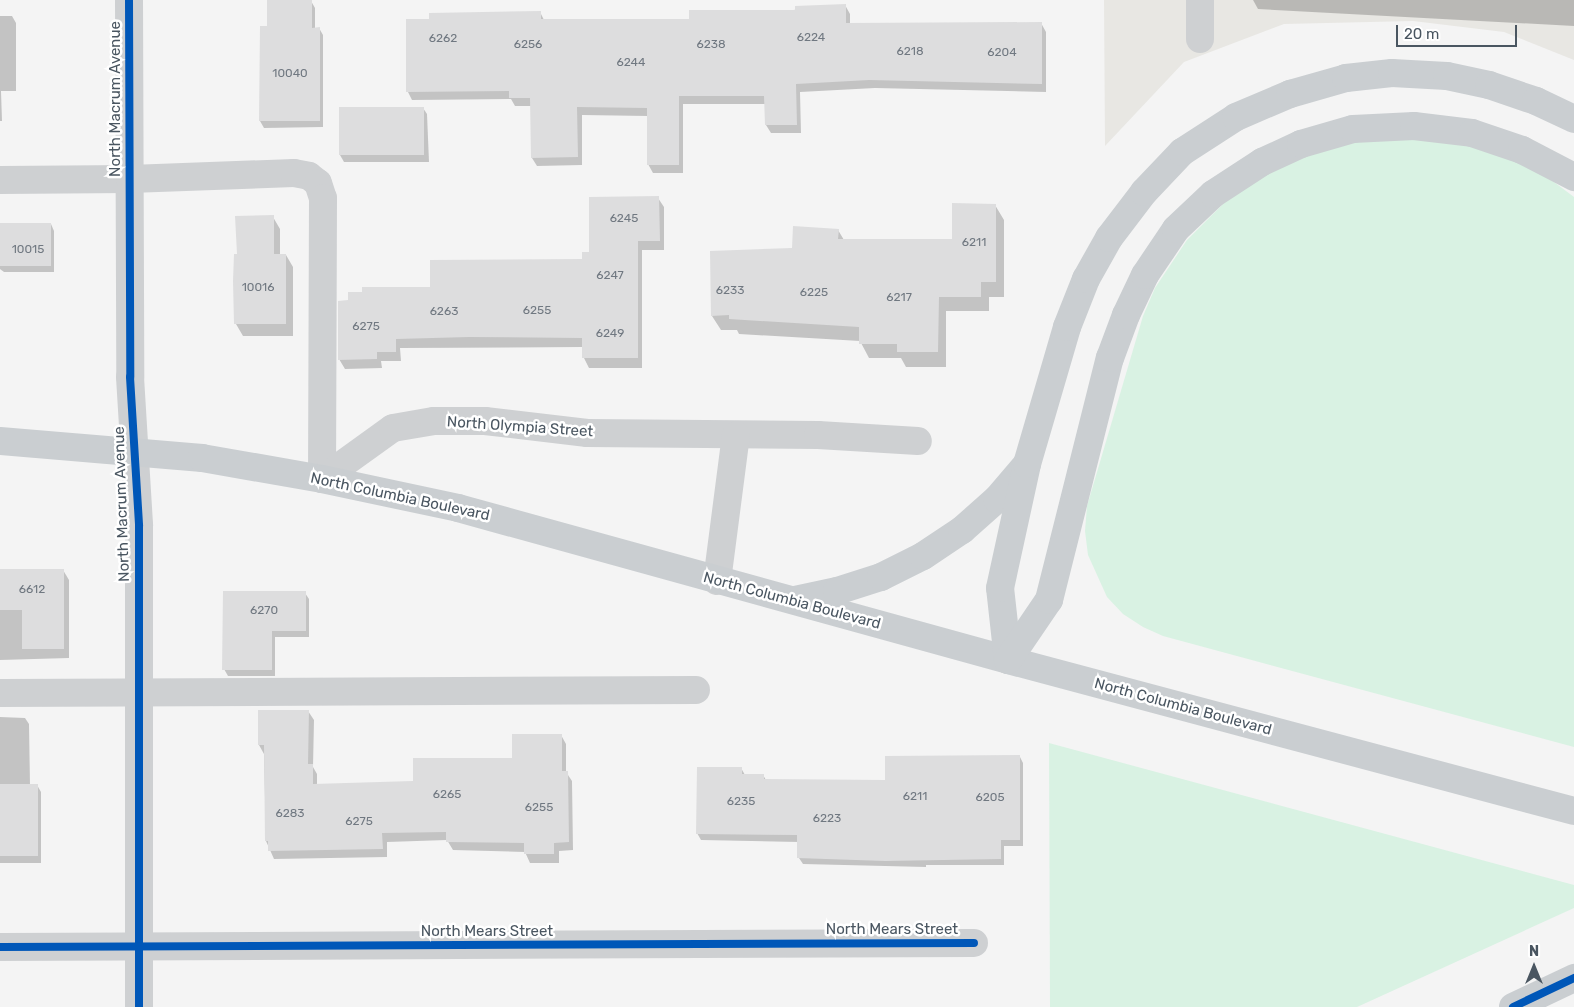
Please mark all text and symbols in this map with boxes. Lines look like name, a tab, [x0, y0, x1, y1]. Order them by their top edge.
scale bar	[1399, 15, 1520, 47]
street label: North Macrum Avenue	[107, 21, 125, 177]
text: 20 m	[1404, 25, 1439, 43]
house number: 6224	[797, 31, 825, 45]
house number: 6262	[429, 32, 457, 46]
house number: 6256	[514, 38, 542, 52]
house number: 6238	[696, 38, 726, 52]
house number: 6218	[896, 45, 924, 59]
house number: 6204	[987, 46, 1017, 60]
house number: 6244	[616, 56, 646, 70]
house number: 10040	[272, 67, 308, 81]
house number: 6245	[610, 212, 638, 226]
house number: 6211	[962, 236, 986, 250]
house number: 10015	[12, 243, 44, 257]
house number: 6247	[596, 269, 624, 283]
house number: 10016	[242, 281, 274, 295]
house number: 6233	[716, 284, 744, 298]
house number: 6225	[800, 286, 828, 300]
house number: 6217	[886, 291, 912, 305]
house number: 6255	[523, 304, 551, 318]
house number: 6263	[430, 305, 458, 319]
house number: 6275	[352, 320, 380, 334]
house number: 6249	[596, 327, 624, 341]
street label: North Olympia Street	[446, 413, 594, 441]
street label: North Macrum Avenue	[110, 426, 134, 582]
street label: North Columbia Boulevard	[309, 469, 491, 525]
street label: North Columbia Boulevard	[701, 569, 883, 633]
house number: 6612	[19, 583, 45, 597]
house number: 6270	[250, 604, 278, 618]
street label: North Columbia Boulevard	[1092, 675, 1274, 739]
house number: 6265	[433, 788, 461, 802]
house number: 6211	[903, 790, 927, 804]
house number: 6205	[975, 791, 1005, 805]
house number: 6235	[727, 795, 755, 809]
house number: 6255	[525, 801, 553, 815]
house number: 6283	[275, 807, 305, 821]
house number: 6223	[813, 812, 841, 826]
house number: 6275	[345, 815, 373, 829]
street label: North Mears Street	[826, 921, 958, 939]
street label: North Mears Street	[421, 923, 553, 941]
north arrow	[1509, 942, 1559, 992]
text: N	[1529, 943, 1539, 960]

